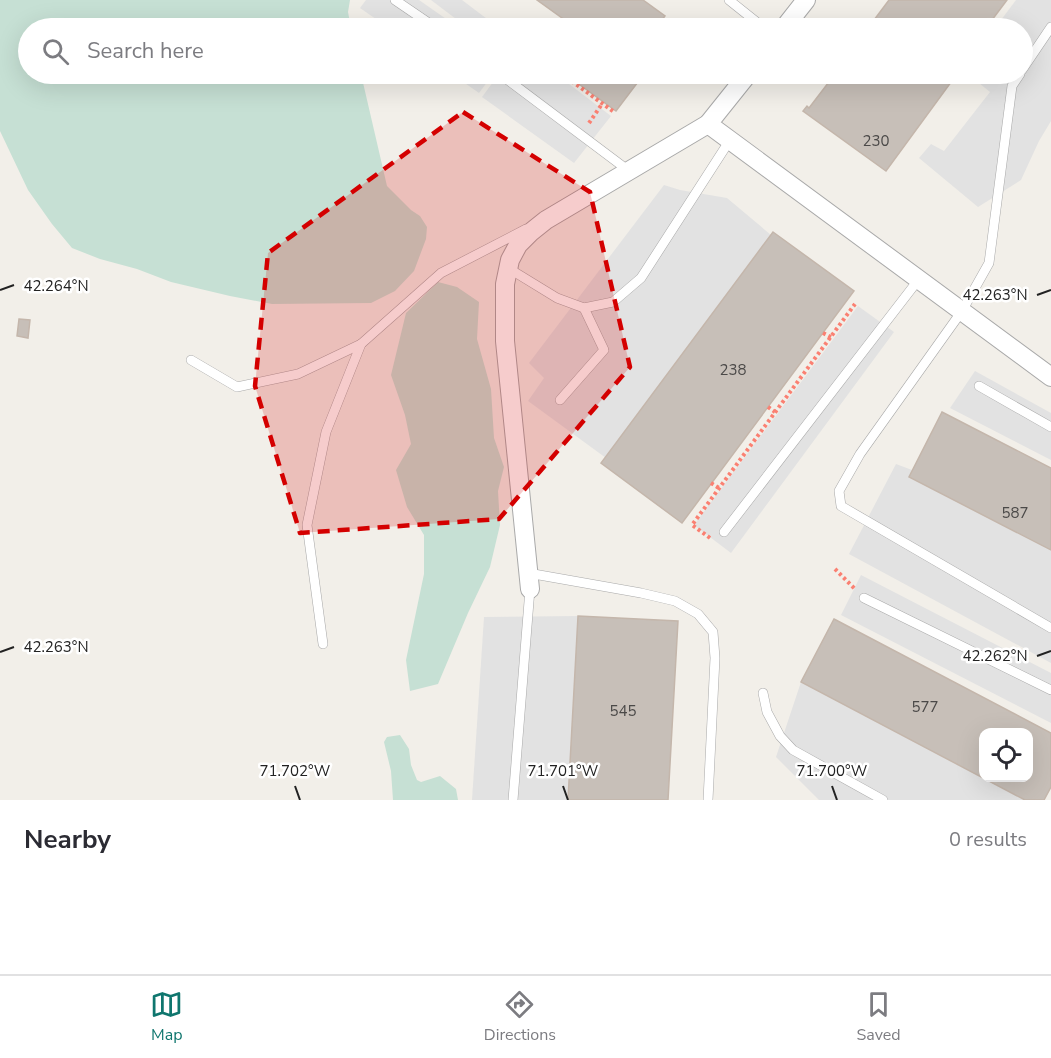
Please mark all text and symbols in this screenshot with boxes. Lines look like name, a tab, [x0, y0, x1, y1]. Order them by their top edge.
search box	[18, 18, 1033, 84]
icon: search	[39, 35, 72, 68]
text: Search here	[87, 36, 204, 66]
house number: 230	[862, 131, 890, 151]
text: 42.264°N	[23, 276, 89, 296]
text: 42.263°N	[962, 285, 1028, 305]
house number: 238	[719, 360, 747, 380]
house number: 587	[1001, 503, 1029, 523]
text: 42.263°N	[23, 637, 89, 657]
text: 42.262°N	[962, 646, 1028, 666]
house number: 577	[911, 697, 939, 717]
house number: 545	[609, 701, 637, 721]
map controls	[979, 728, 1033, 782]
button: locate	[979, 728, 1033, 782]
text: 71.702°W	[260, 761, 331, 781]
text: 71.701°W	[528, 761, 599, 781]
text: 71.700°W	[797, 761, 868, 781]
text: Nearby	[24, 822, 111, 857]
text: 0 results	[949, 826, 1027, 853]
tab: Map	[150, 988, 183, 1046]
tab: Directions	[484, 988, 556, 1046]
tab: Saved	[857, 988, 901, 1046]

